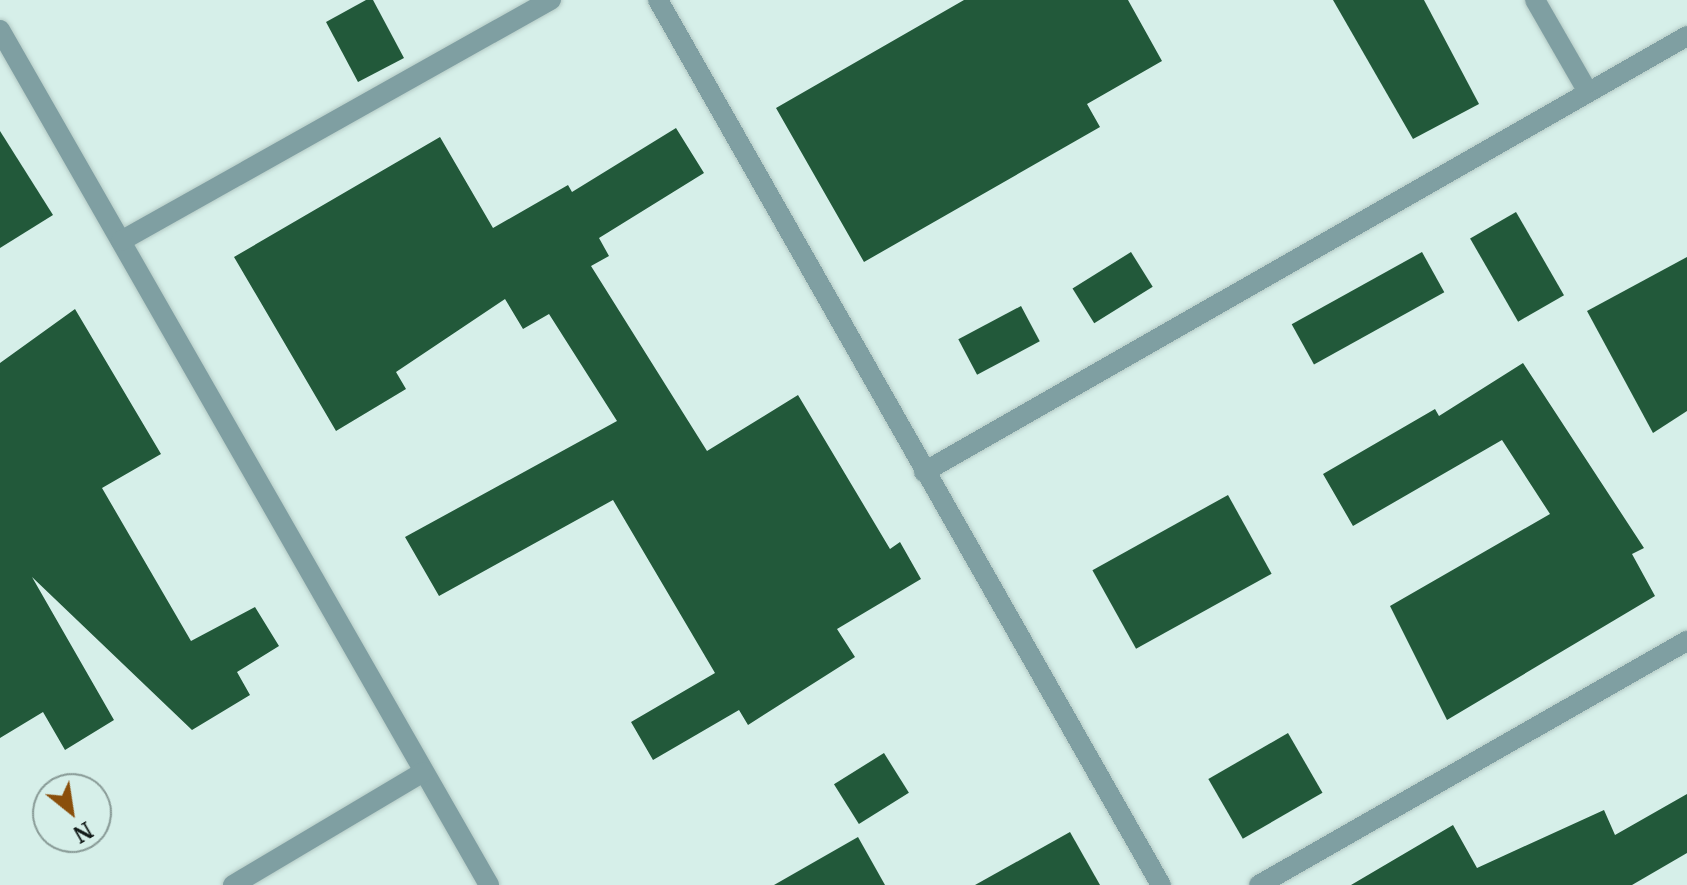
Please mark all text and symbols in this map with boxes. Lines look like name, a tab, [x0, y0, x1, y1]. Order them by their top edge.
north arrow	[32, 773, 112, 853]
text: N	[68, 816, 98, 849]

